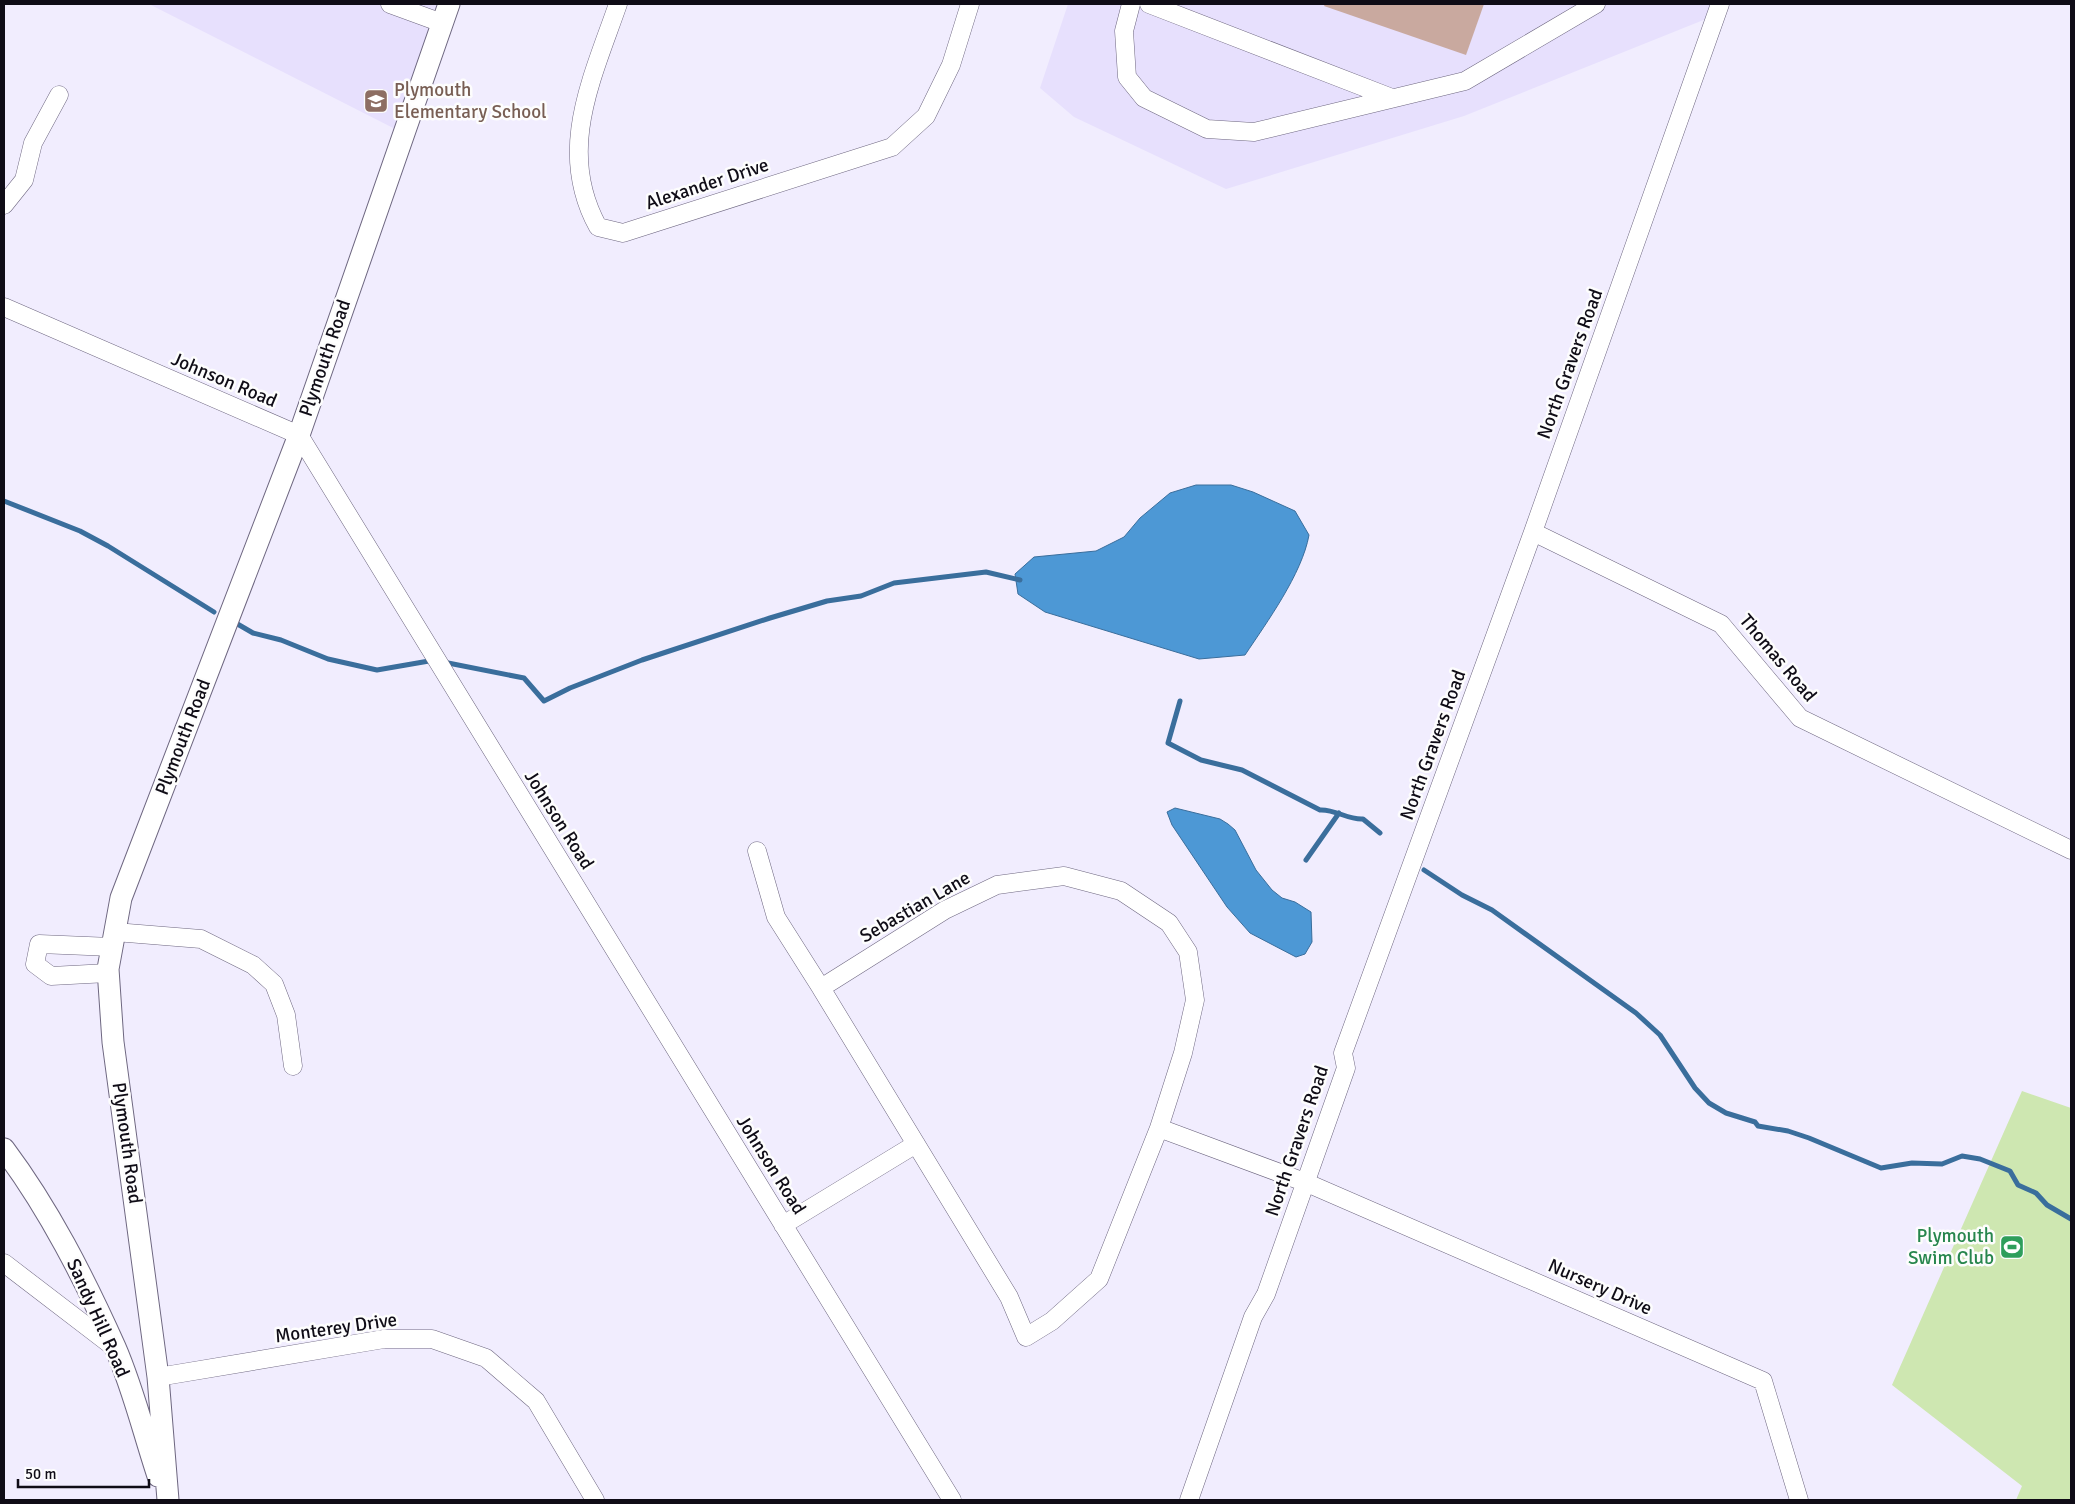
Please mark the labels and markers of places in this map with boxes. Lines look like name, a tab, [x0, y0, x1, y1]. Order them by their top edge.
place label: Plymouth Elementary School	[394, 78, 547, 124]
school or university icon: Plymouth Elementary School	[363, 88, 389, 114]
place label: Plymouth Swim Club	[1908, 1224, 1994, 1270]
sports icon: Plymouth Swim Club	[1999, 1234, 2025, 1260]

